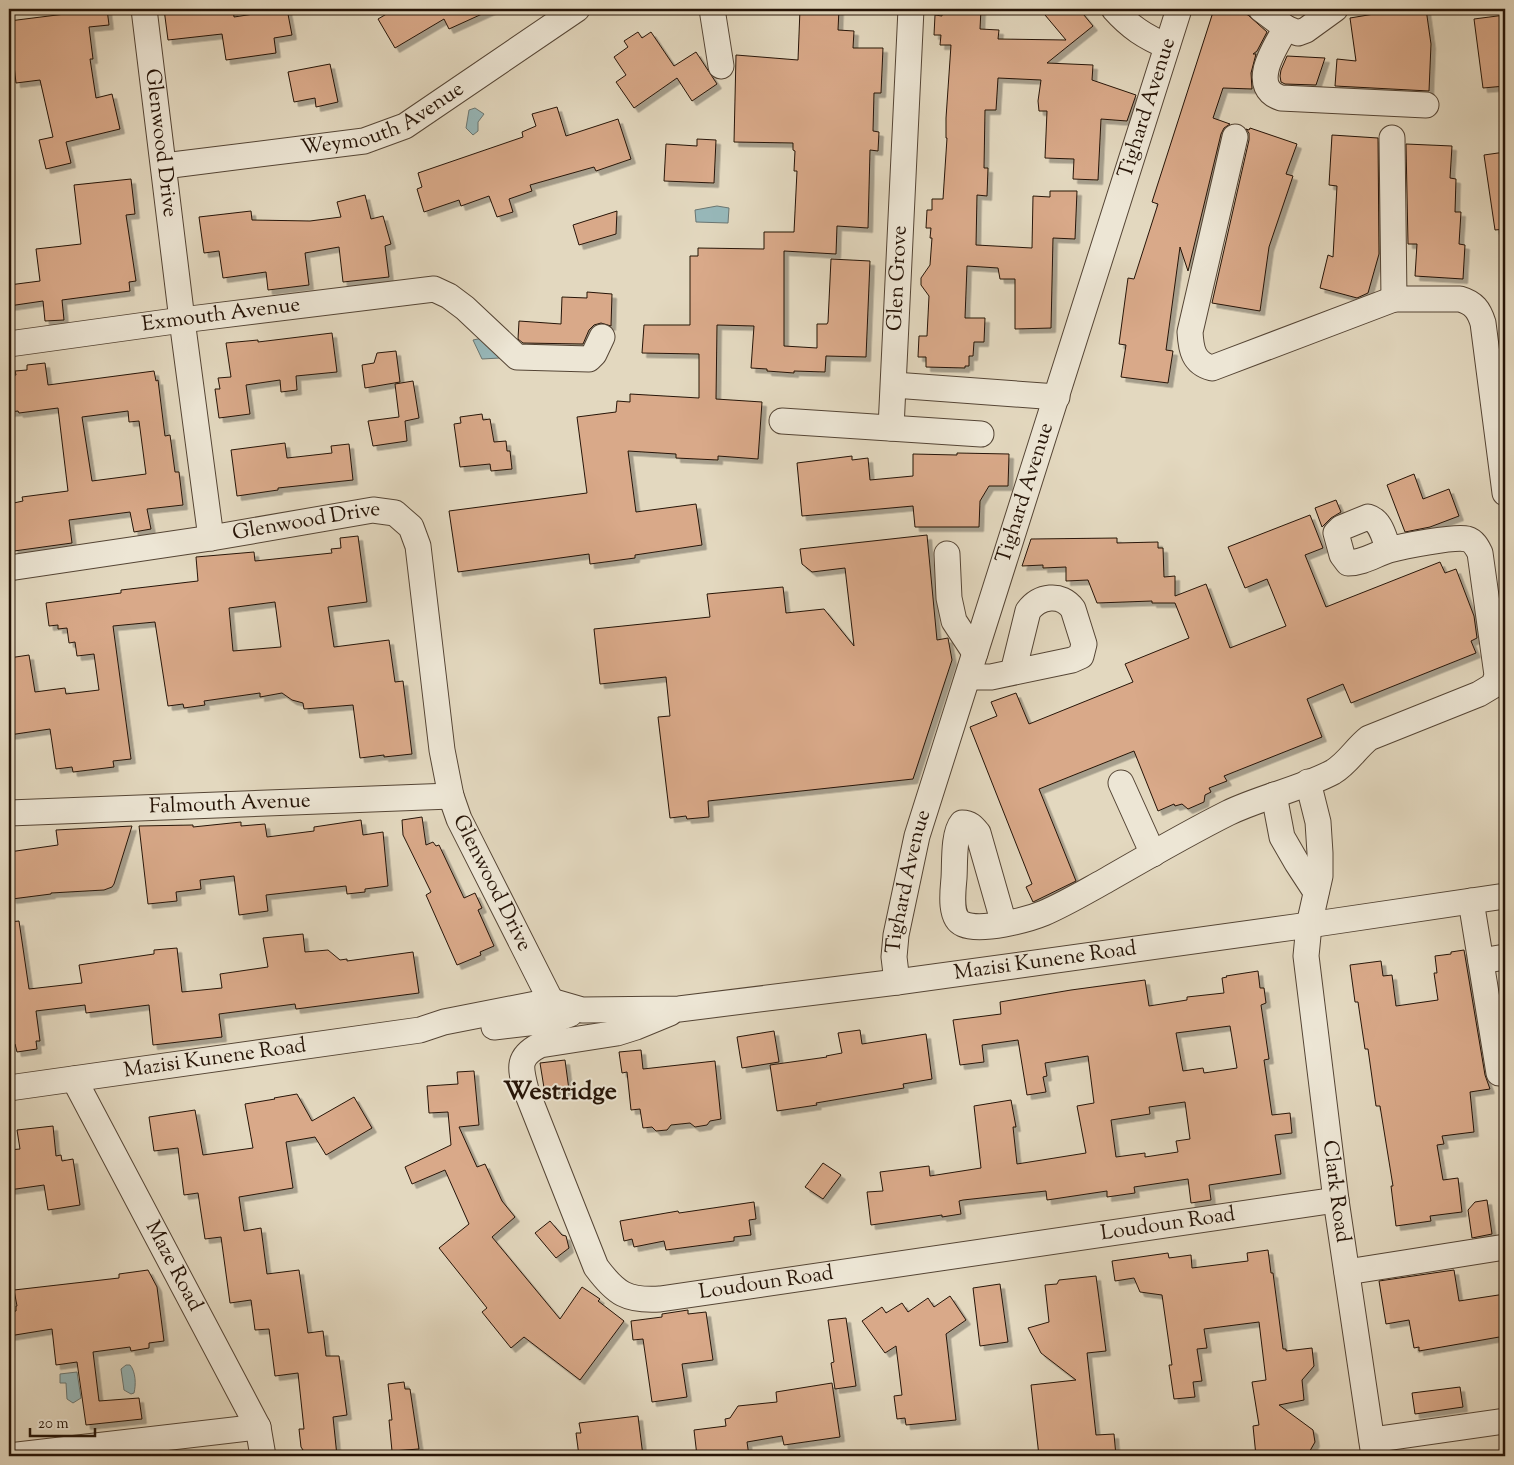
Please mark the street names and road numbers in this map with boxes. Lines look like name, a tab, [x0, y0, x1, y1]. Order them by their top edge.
street label: Tighard Avenue	[1111, 34, 1184, 182]
street label: Glenwood Drive	[136, 67, 184, 219]
street label: Weymouth Avenue	[299, 75, 470, 164]
street label: Glen Grove	[881, 225, 916, 332]
street label: Exmouth Avenue	[140, 291, 302, 340]
street label: Tighard Avenue	[989, 419, 1062, 567]
street label: Glenwood Drive	[230, 495, 382, 549]
street label: Falmouth Avenue	[148, 786, 311, 823]
street label: Tighard Avenue	[879, 806, 939, 955]
street label: Glenwood Drive	[444, 810, 539, 957]
street label: Mazisi Kunene Road	[952, 934, 1139, 989]
street label: Mazisi Kunene Road	[122, 1031, 308, 1087]
street label: Clark Road	[1314, 1139, 1357, 1245]
street label: Loudoun Road	[1099, 1200, 1237, 1249]
street label: Maze Road	[137, 1216, 209, 1317]
street label: Loudoun Road	[697, 1259, 836, 1308]

